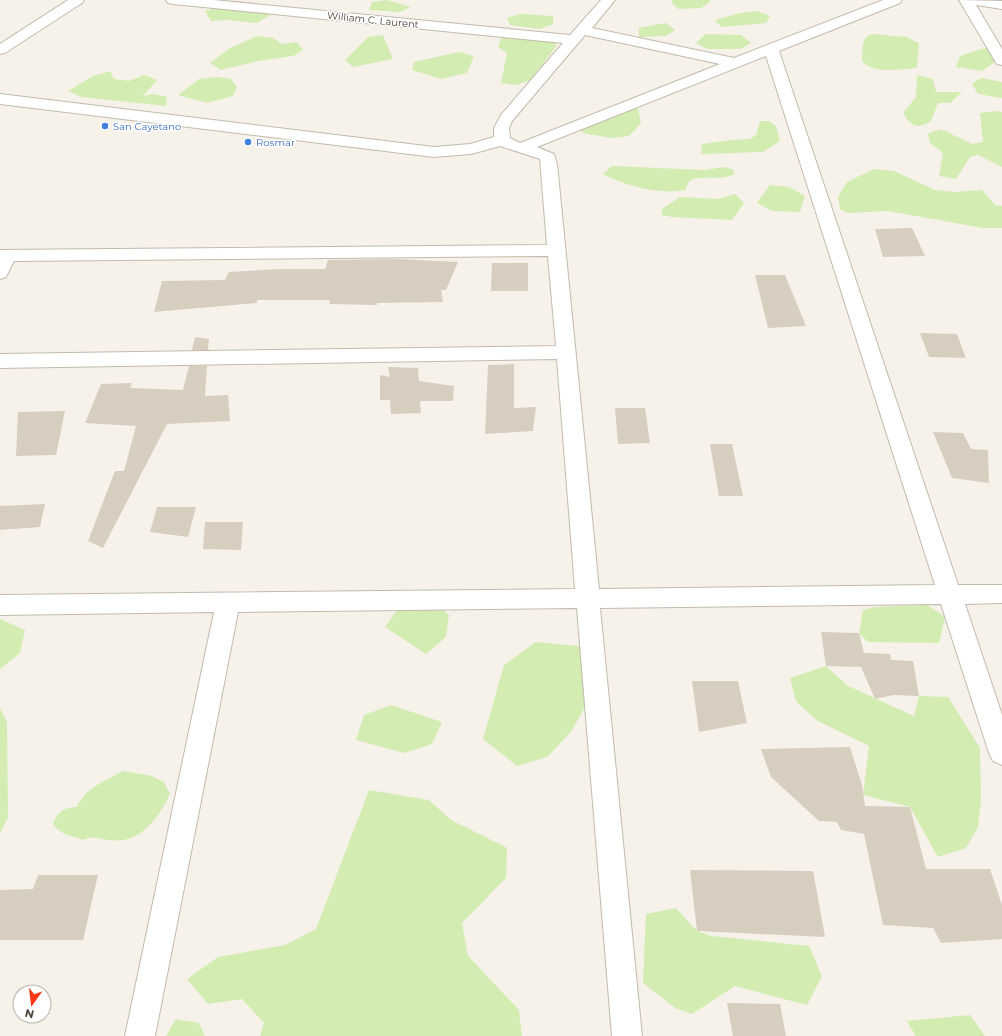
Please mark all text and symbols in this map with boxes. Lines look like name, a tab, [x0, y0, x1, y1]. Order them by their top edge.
street label: William C. Laurent	[327, 9, 419, 31]
place label: San Cayetano	[113, 120, 181, 133]
marker: San Cayetano	[100, 121, 110, 131]
place label: Rosmar	[256, 136, 295, 149]
marker: Rosmar	[243, 137, 253, 147]
north arrow	[12, 984, 52, 1024]
text: N	[24, 1006, 36, 1022]

